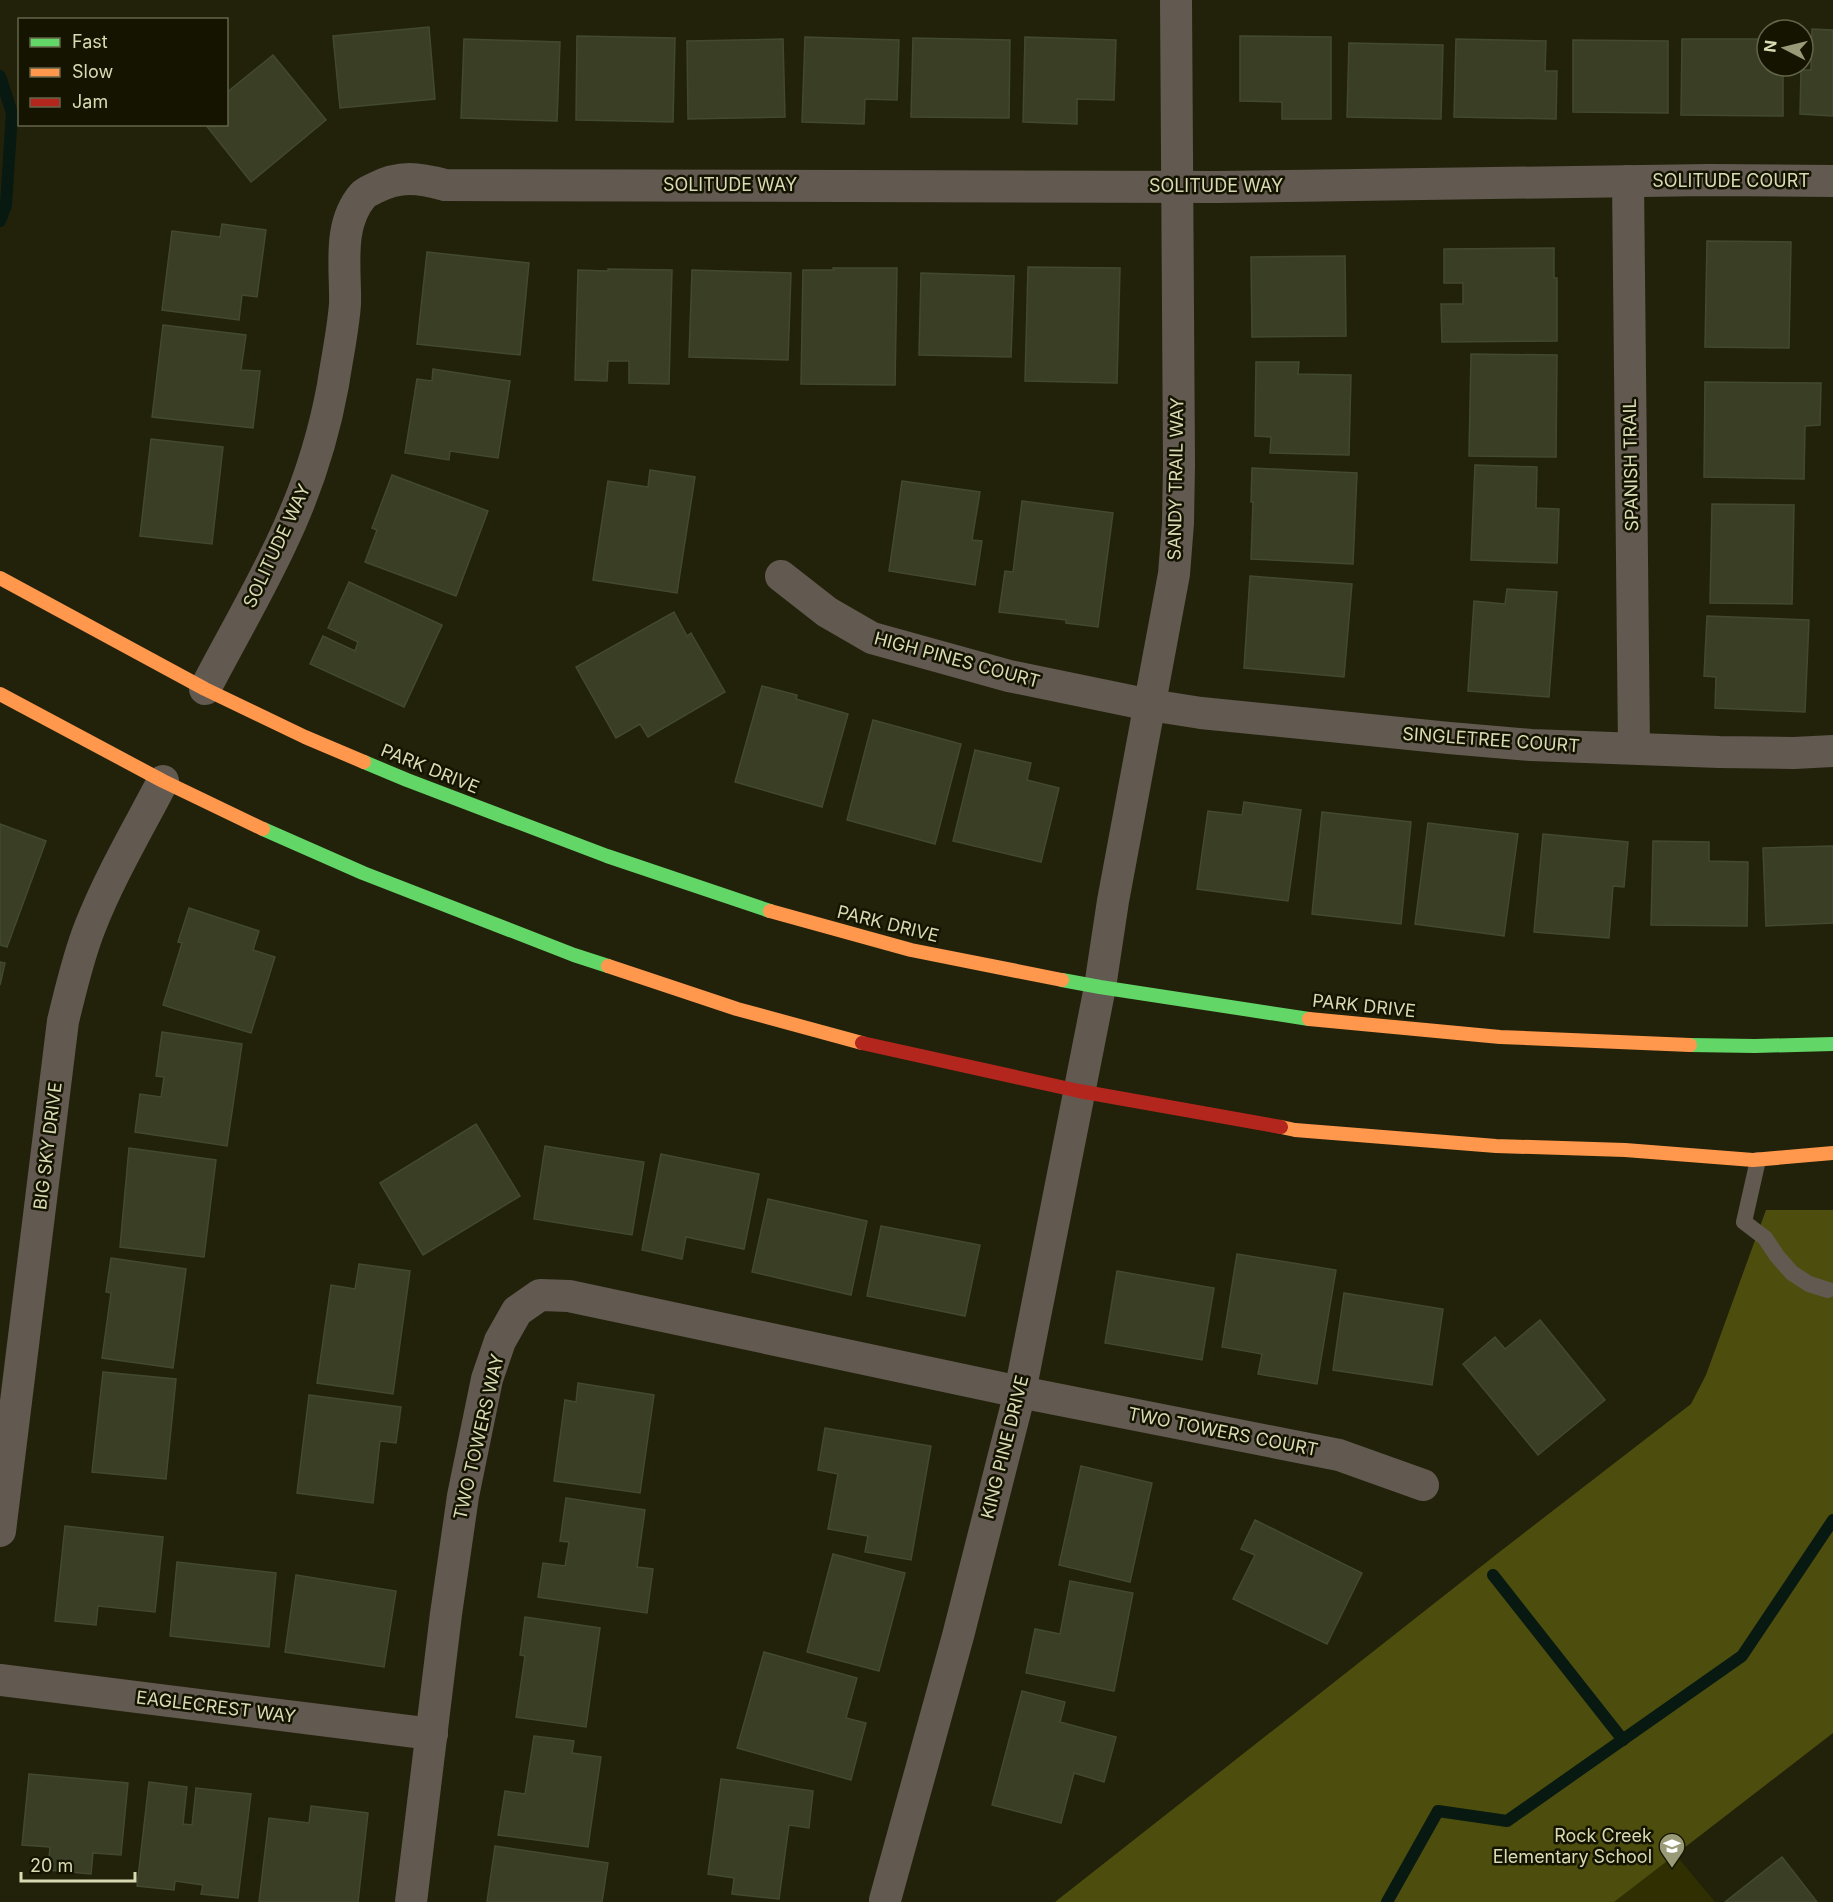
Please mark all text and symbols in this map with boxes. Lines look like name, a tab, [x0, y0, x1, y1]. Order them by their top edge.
legend	[18, 18, 228, 126]
north arrow	[1755, 18, 1815, 78]
text: Fast	[72, 31, 108, 52]
text: N	[1759, 39, 1781, 53]
text: Slow	[72, 61, 113, 82]
text: Jam	[72, 91, 108, 112]
street label: SOLITUDE COURT	[1652, 170, 1810, 191]
street label: SOLITUDE WAY	[663, 174, 797, 195]
street label: SOLITUDE WAY	[1149, 175, 1283, 196]
street label: SANDY TRAIL WAY	[1164, 397, 1187, 561]
street label: SPANISH TRAIL	[1619, 398, 1642, 532]
street label: SOLITUDE WAY	[239, 481, 314, 611]
street label: HIGH PINES COURT	[872, 627, 1042, 692]
street label: SINGLETREE COURT	[1402, 723, 1580, 756]
street label: PARK DRIVE	[378, 739, 482, 798]
street label: PARK DRIVE	[835, 901, 941, 946]
street label: PARK DRIVE	[1311, 990, 1417, 1021]
street label: BIG SKY DRIVE	[29, 1081, 66, 1211]
street label: TWO TOWERS WAY	[449, 1352, 508, 1522]
street label: KING PINE DRIVE	[976, 1373, 1033, 1521]
street label: TWO TOWERS COURT	[1126, 1403, 1320, 1460]
street label: EAGLECREST WAY	[135, 1686, 297, 1727]
place label: Rock Creek Elementary School	[1493, 1825, 1652, 1867]
school or university icon: Rock Creek Elementary School	[1657, 1831, 1687, 1869]
scale bar	[21, 1845, 135, 1883]
text: 20 m	[30, 1855, 73, 1876]

